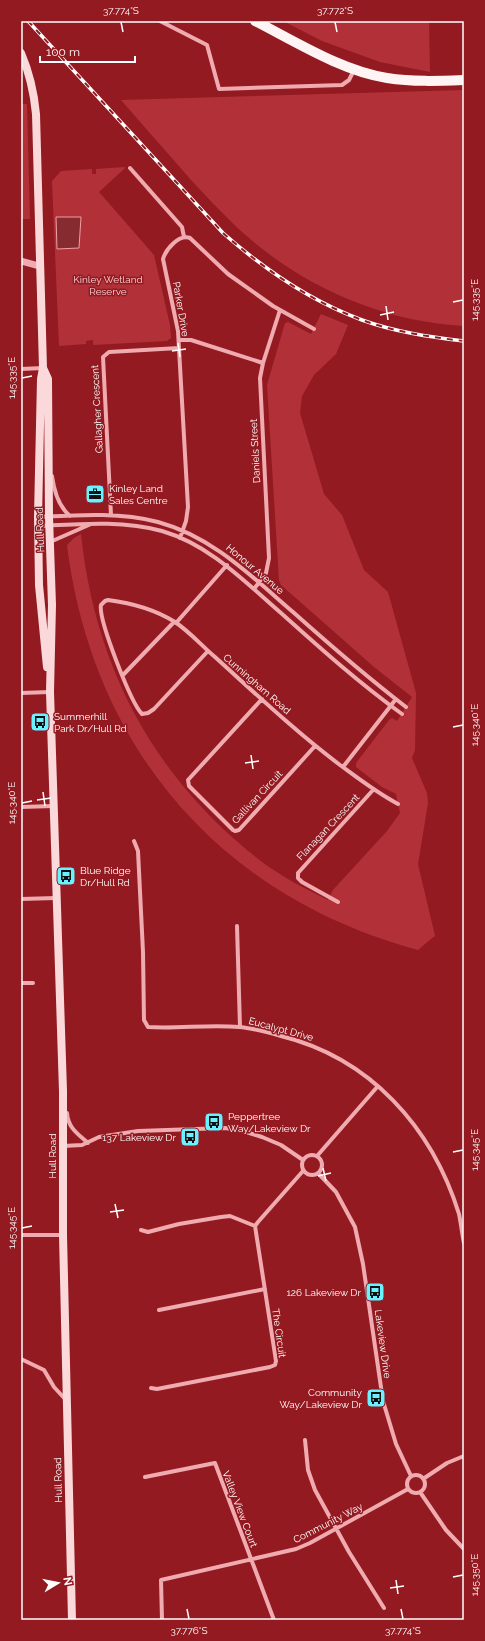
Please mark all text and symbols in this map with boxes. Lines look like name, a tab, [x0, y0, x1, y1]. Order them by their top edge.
text: 37.774°S	[103, 5, 139, 16]
text: 37.772°S	[317, 5, 353, 16]
scale bar	[40, 38, 135, 64]
text: 100 m	[46, 45, 80, 59]
park label: Kinley Wetland Reserve	[73, 274, 143, 297]
text: 145.335°E	[469, 279, 480, 321]
street label: Parker Drive	[171, 281, 191, 338]
text: 145.335°E	[6, 357, 17, 399]
street label: Gallagher Crescent	[89, 364, 105, 454]
street label: Daniels Street	[248, 418, 262, 483]
office icon: Kinley Land Sales Centre	[84, 483, 106, 505]
place label: Kinley Land Sales Centre	[109, 483, 168, 506]
street label: Hull Road	[34, 507, 46, 553]
street label: Honour Avenue	[224, 542, 286, 596]
street label: Cunningham Road	[221, 652, 293, 716]
text: 145.340°E	[469, 704, 480, 746]
bus stop icon: Summerhill Park Dr/Hull Rd	[29, 711, 51, 733]
place label: Summerhill Park Dr/Hull Rd	[54, 711, 127, 734]
street label: Gallivan Circuit	[230, 768, 285, 826]
text: 145.340°E	[6, 782, 17, 824]
street label: Flanagan Crescent	[294, 791, 362, 862]
bus stop icon: Blue Ridge Dr/Hull Rd	[55, 865, 77, 887]
place label: Blue Ridge Dr/Hull Rd	[80, 865, 131, 888]
street label: Eucalypt Drive	[247, 1015, 315, 1043]
bus stop icon: Peppertree Way/Lakeview Dr	[203, 1111, 225, 1133]
place label: Peppertree Way/Lakeview Dr	[228, 1111, 311, 1134]
bus stop icon: 137 Lakeview Dr	[179, 1126, 201, 1148]
text: 145.345°E	[469, 1129, 480, 1171]
place label: 137 Lakeview Dr	[102, 1132, 176, 1143]
street label: Hull Road	[47, 1134, 58, 1179]
text: 145.345°E	[6, 1207, 17, 1249]
bus stop icon: 126 Lakeview Dr	[364, 1281, 386, 1303]
place label: 126 Lakeview Dr	[287, 1287, 361, 1298]
street label: The Circuit	[270, 1308, 288, 1359]
street label: Lakeview Drive	[373, 1309, 393, 1379]
place label: Community Way/Lakeview Dr	[279, 1387, 363, 1410]
bus stop icon: Community Way/Lakeview Dr	[365, 1387, 387, 1409]
street label: Hull Road	[52, 1457, 64, 1503]
street label: Valley View Court	[220, 1469, 260, 1549]
street label: Community Way	[291, 1500, 365, 1545]
text: 145.350°E	[469, 1554, 480, 1596]
north arrow	[38, 1563, 78, 1603]
text: N	[60, 1576, 74, 1587]
text: 37.776°S	[170, 1625, 208, 1636]
text: 37.774°S	[385, 1625, 421, 1636]

